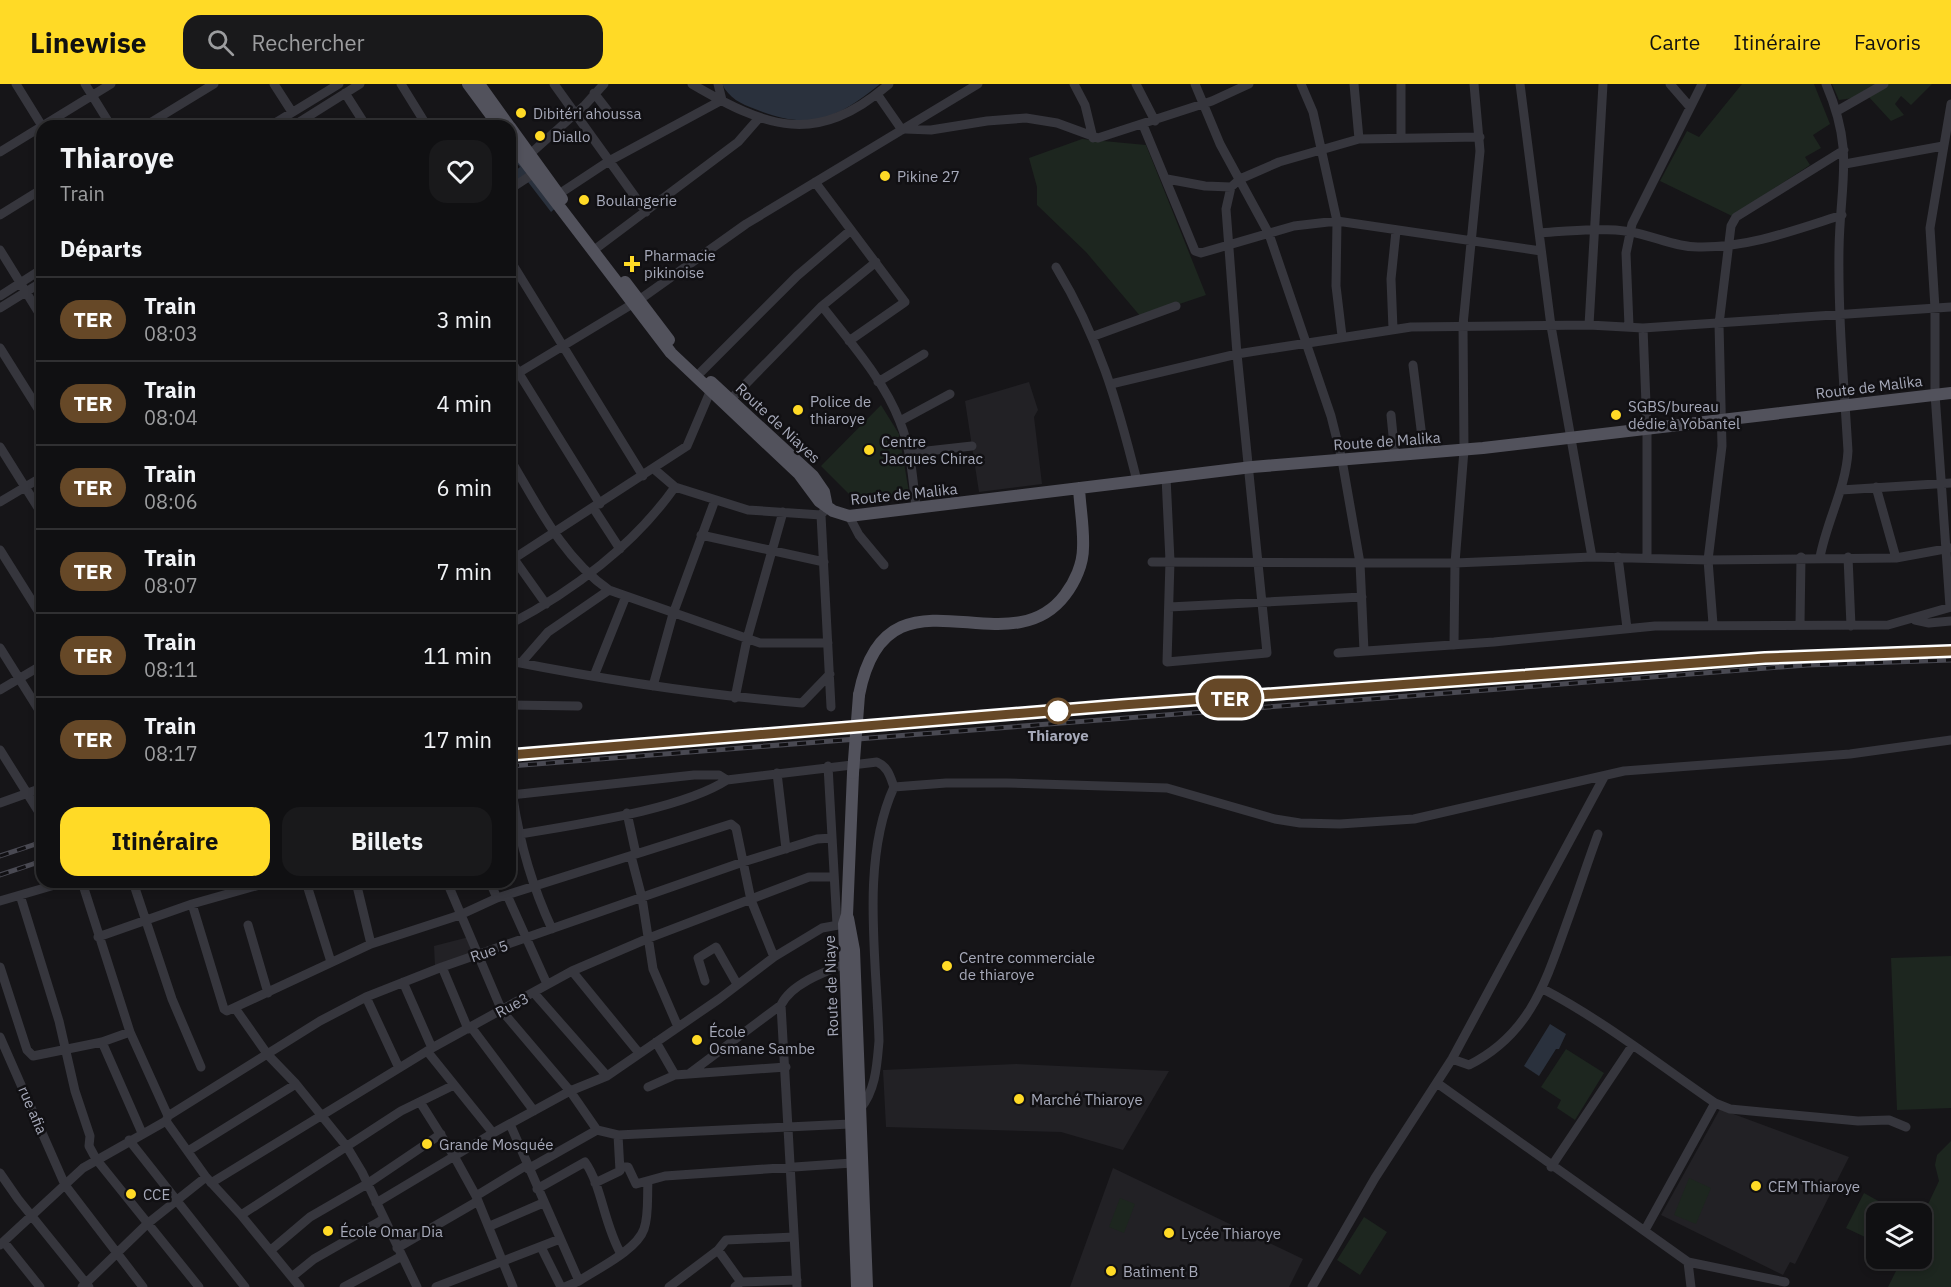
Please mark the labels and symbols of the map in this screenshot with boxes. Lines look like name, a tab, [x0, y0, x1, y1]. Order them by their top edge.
place label: Dibitéri ahoussa	[533, 104, 641, 123]
marker: Dibitéri ahoussa	[514, 106, 528, 120]
place label: Diallo	[552, 127, 590, 146]
marker: Diallo	[533, 129, 547, 143]
place label: Pikine 27	[897, 167, 960, 186]
marker: Pikine 27	[878, 169, 892, 183]
place label: Boulangerie	[596, 191, 677, 210]
marker: Boulangerie	[577, 193, 591, 207]
place label: Pharmacie pikinoise	[644, 246, 716, 282]
marker: Pharmacie pikinoise	[625, 257, 639, 271]
street label: Route de Malika	[1814, 371, 1924, 403]
street label: Route de Niayes	[732, 379, 824, 467]
place label: Police de thiaroye	[810, 392, 871, 428]
place label: SGBS/bureau dédie à Yobantel	[1628, 397, 1740, 433]
marker: Police de thiaroye	[791, 403, 805, 417]
marker: SGBS/bureau dédie à Yobantel	[1609, 408, 1623, 422]
street label: Route de Malika	[1333, 428, 1441, 454]
place label: Centre Jacques Chirac	[881, 432, 983, 468]
marker: Centre Jacques Chirac	[862, 443, 876, 457]
street label: Route de Malika	[849, 479, 959, 509]
line badge: TER	[1196, 678, 1264, 718]
marker: Thiaroye	[1045, 698, 1071, 724]
place label: Thiaroye	[1027, 726, 1089, 745]
street label: Route de Niaye	[820, 935, 842, 1037]
street label: Rue 5	[468, 936, 510, 966]
place label: Centre commerciale de thiaroye	[959, 948, 1095, 984]
marker: Centre commerciale de thiaroye	[940, 959, 954, 973]
street label: Rue3	[492, 988, 532, 1022]
place label: École Osmane Sambe	[709, 1022, 815, 1058]
marker: École Osmane Sambe	[690, 1033, 704, 1047]
street label: rue afia	[14, 1083, 52, 1137]
place label: Marché Thiaroye	[1031, 1090, 1143, 1109]
marker: Marché Thiaroye	[1012, 1092, 1026, 1106]
place label: Grande Mosquée	[439, 1135, 553, 1154]
marker: Grande Mosquée	[420, 1137, 434, 1151]
place label: CEM Thiaroye	[1768, 1177, 1860, 1196]
marker: CEM Thiaroye	[1749, 1179, 1763, 1193]
place label: CCE	[143, 1185, 170, 1204]
marker: CCE	[124, 1187, 138, 1201]
place label: École Omar Dia	[340, 1222, 443, 1241]
marker: École Omar Dia	[321, 1224, 335, 1238]
place label: Lycée Thiaroye	[1181, 1224, 1281, 1243]
marker: Lycée Thiaroye	[1162, 1226, 1176, 1240]
place label: Batiment B	[1123, 1262, 1198, 1281]
marker: Batiment B	[1104, 1264, 1118, 1278]

